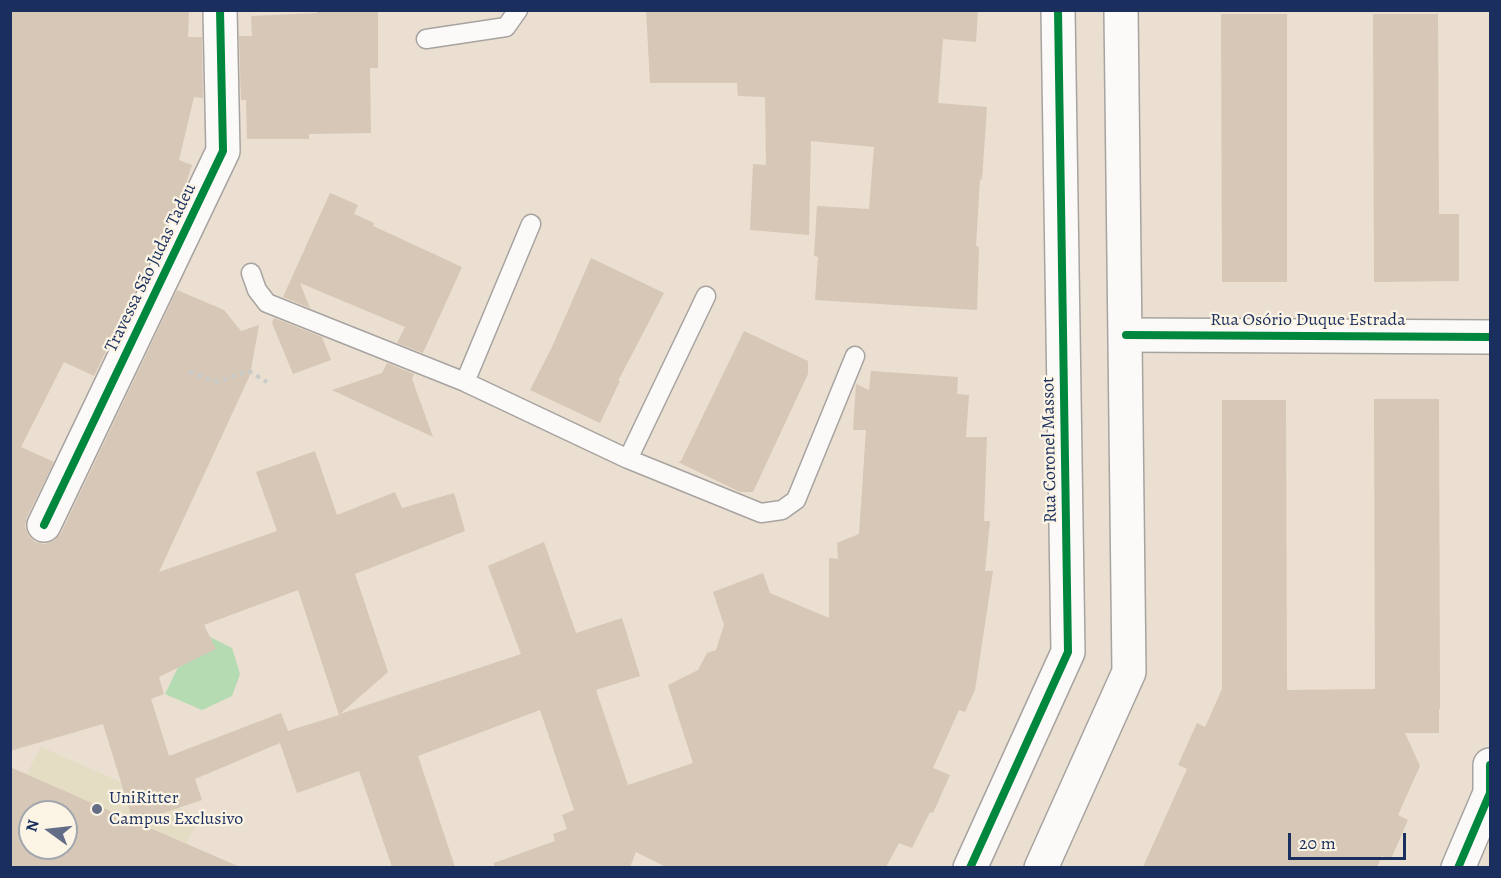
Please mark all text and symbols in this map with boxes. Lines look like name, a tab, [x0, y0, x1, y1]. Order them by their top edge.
street label: Travessa São Judas Tadeu	[101, 180, 201, 356]
street label: Rua Osório Duque Estrada	[1210, 310, 1406, 332]
street label: Rua Coronel Massot	[1038, 377, 1062, 523]
place label: UniRitter Campus Exclusivo	[109, 788, 243, 830]
north arrow	[18, 800, 78, 860]
marker: UniRitter Campus Exclusivo	[90, 802, 104, 816]
text: N	[20, 817, 45, 834]
scale bar	[1291, 821, 1410, 859]
text: 20 m	[1299, 831, 1336, 855]

